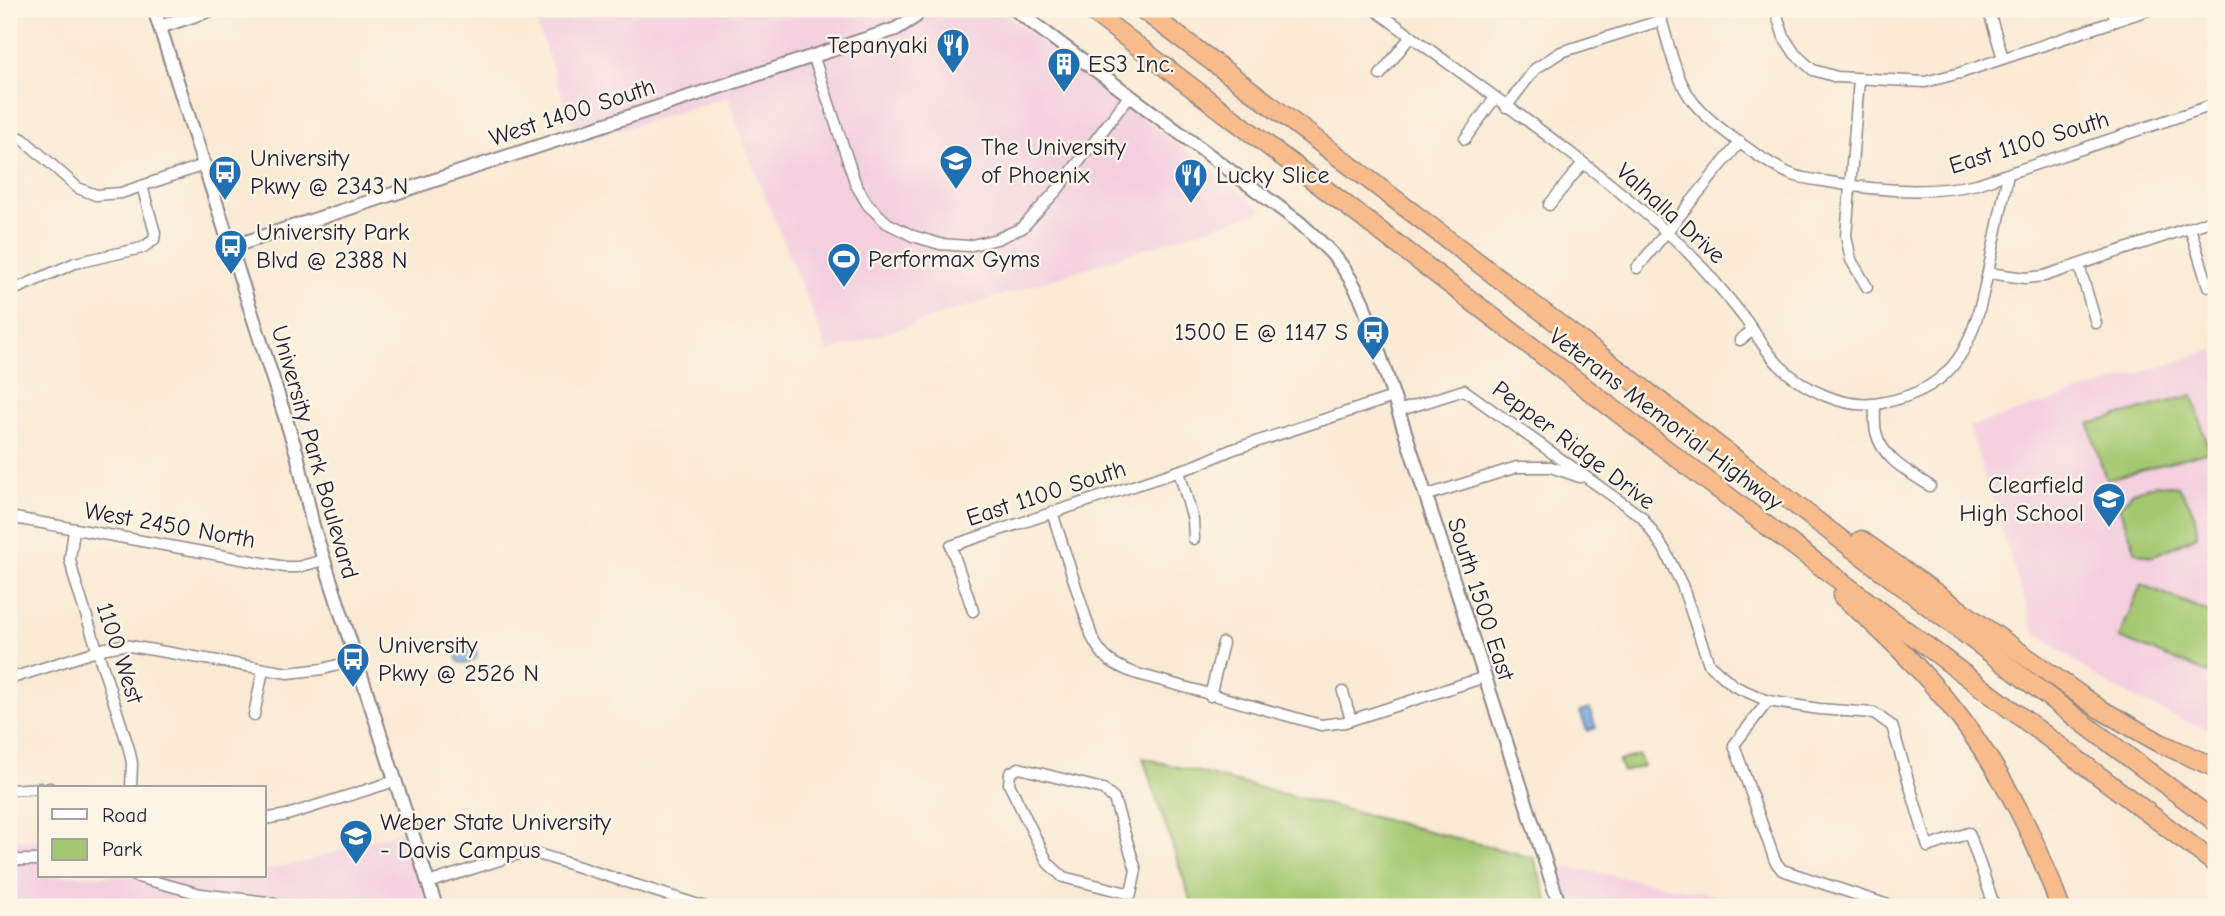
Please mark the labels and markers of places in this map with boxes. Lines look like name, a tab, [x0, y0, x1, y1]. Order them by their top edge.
restaurant icon: Tepanyaki	[934, 26, 972, 75]
place label: Tepanyaki	[827, 31, 928, 59]
building icon: ES3 Inc.	[1045, 45, 1083, 94]
place label: ES3 Inc.	[1088, 50, 1174, 78]
place label: The University of Phoenix	[981, 133, 1126, 189]
school or university icon: The University of Phoenix	[937, 142, 975, 191]
place label: University Pkwy @ 2343 N	[250, 144, 408, 200]
bus stop icon: University Pkwy @ 2343 N	[206, 153, 244, 202]
restaurant icon: Lucky Slice	[1172, 156, 1210, 205]
place label: Lucky Slice	[1216, 161, 1329, 189]
place label: University Park Blvd @ 2388 N	[256, 218, 410, 274]
bus stop icon: University Park Blvd @ 2388 N	[212, 227, 250, 276]
sports icon: Performax Gyms	[825, 240, 863, 289]
place label: Performax Gyms	[868, 245, 1040, 273]
bus stop icon: 1500 E @ 1147 S	[1354, 313, 1392, 362]
place label: 1500 E @ 1147 S	[1175, 318, 1348, 346]
place label: Clearfield High School	[1959, 471, 2084, 527]
school or university icon: Clearfield High School	[2090, 480, 2128, 529]
place label: University Pkwy @ 2526 N	[378, 631, 539, 687]
bus stop icon: University Pkwy @ 2526 N	[334, 640, 372, 689]
place label: Weber State University - Davis Campus	[380, 808, 611, 864]
school or university icon: Weber State University - Davis Campus	[337, 817, 375, 866]

